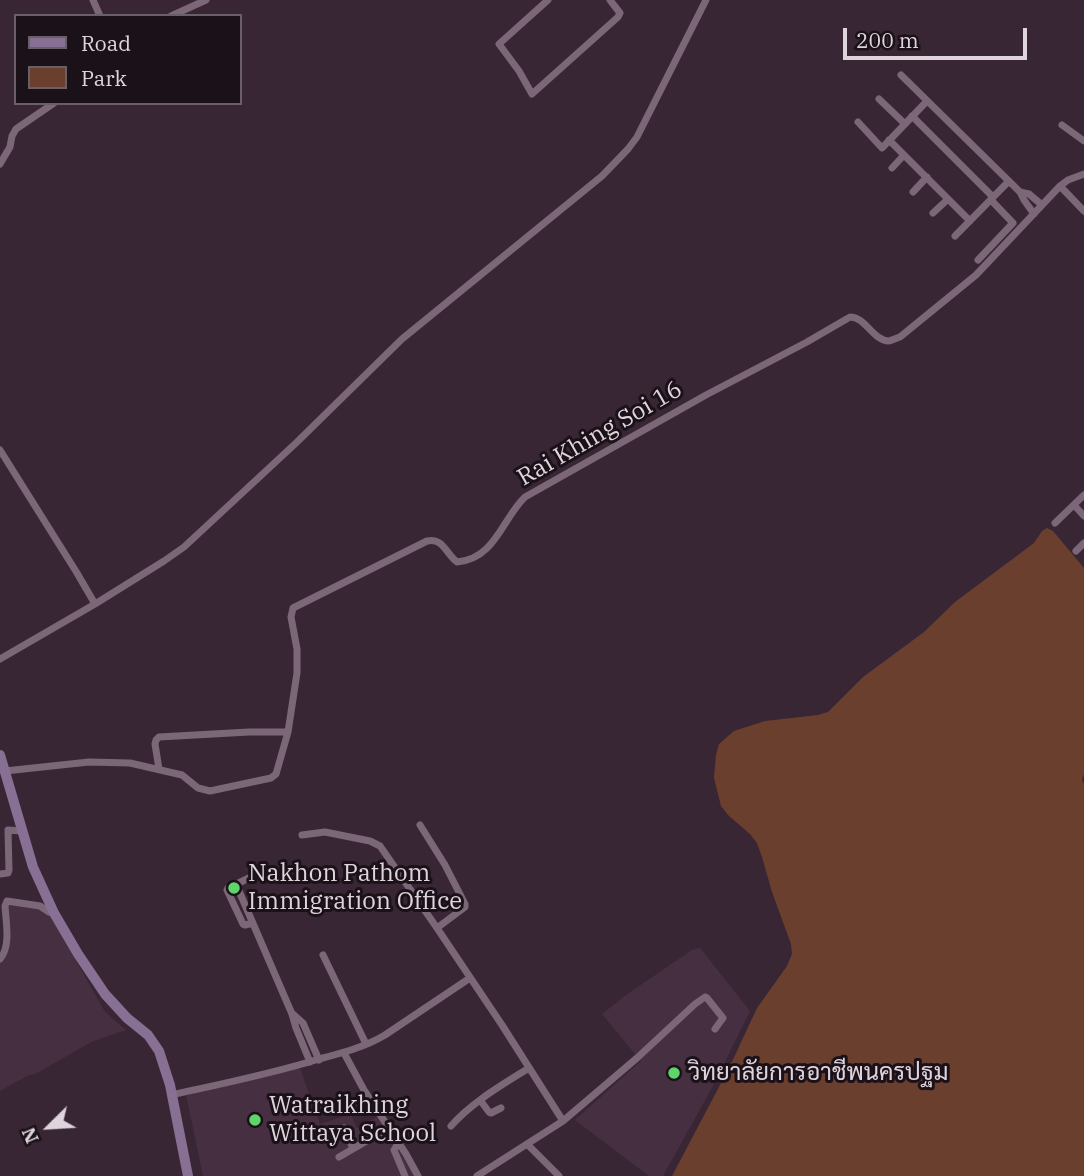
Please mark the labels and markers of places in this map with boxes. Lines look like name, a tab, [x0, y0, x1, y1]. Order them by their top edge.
place label: Nakhon Pathom Immigration Office	[248, 860, 462, 916]
marker: Nakhon Pathom Immigration Office	[226, 880, 242, 896]
place label: วิทยาลัยการอาชีพนครปฐม	[688, 1059, 948, 1087]
marker: วิทยาลัยการอาชีพนครปฐม	[666, 1065, 682, 1081]
place label: Watraikhing Wittaya School	[269, 1092, 436, 1148]
marker: Watraikhing Wittaya School	[247, 1112, 263, 1128]

